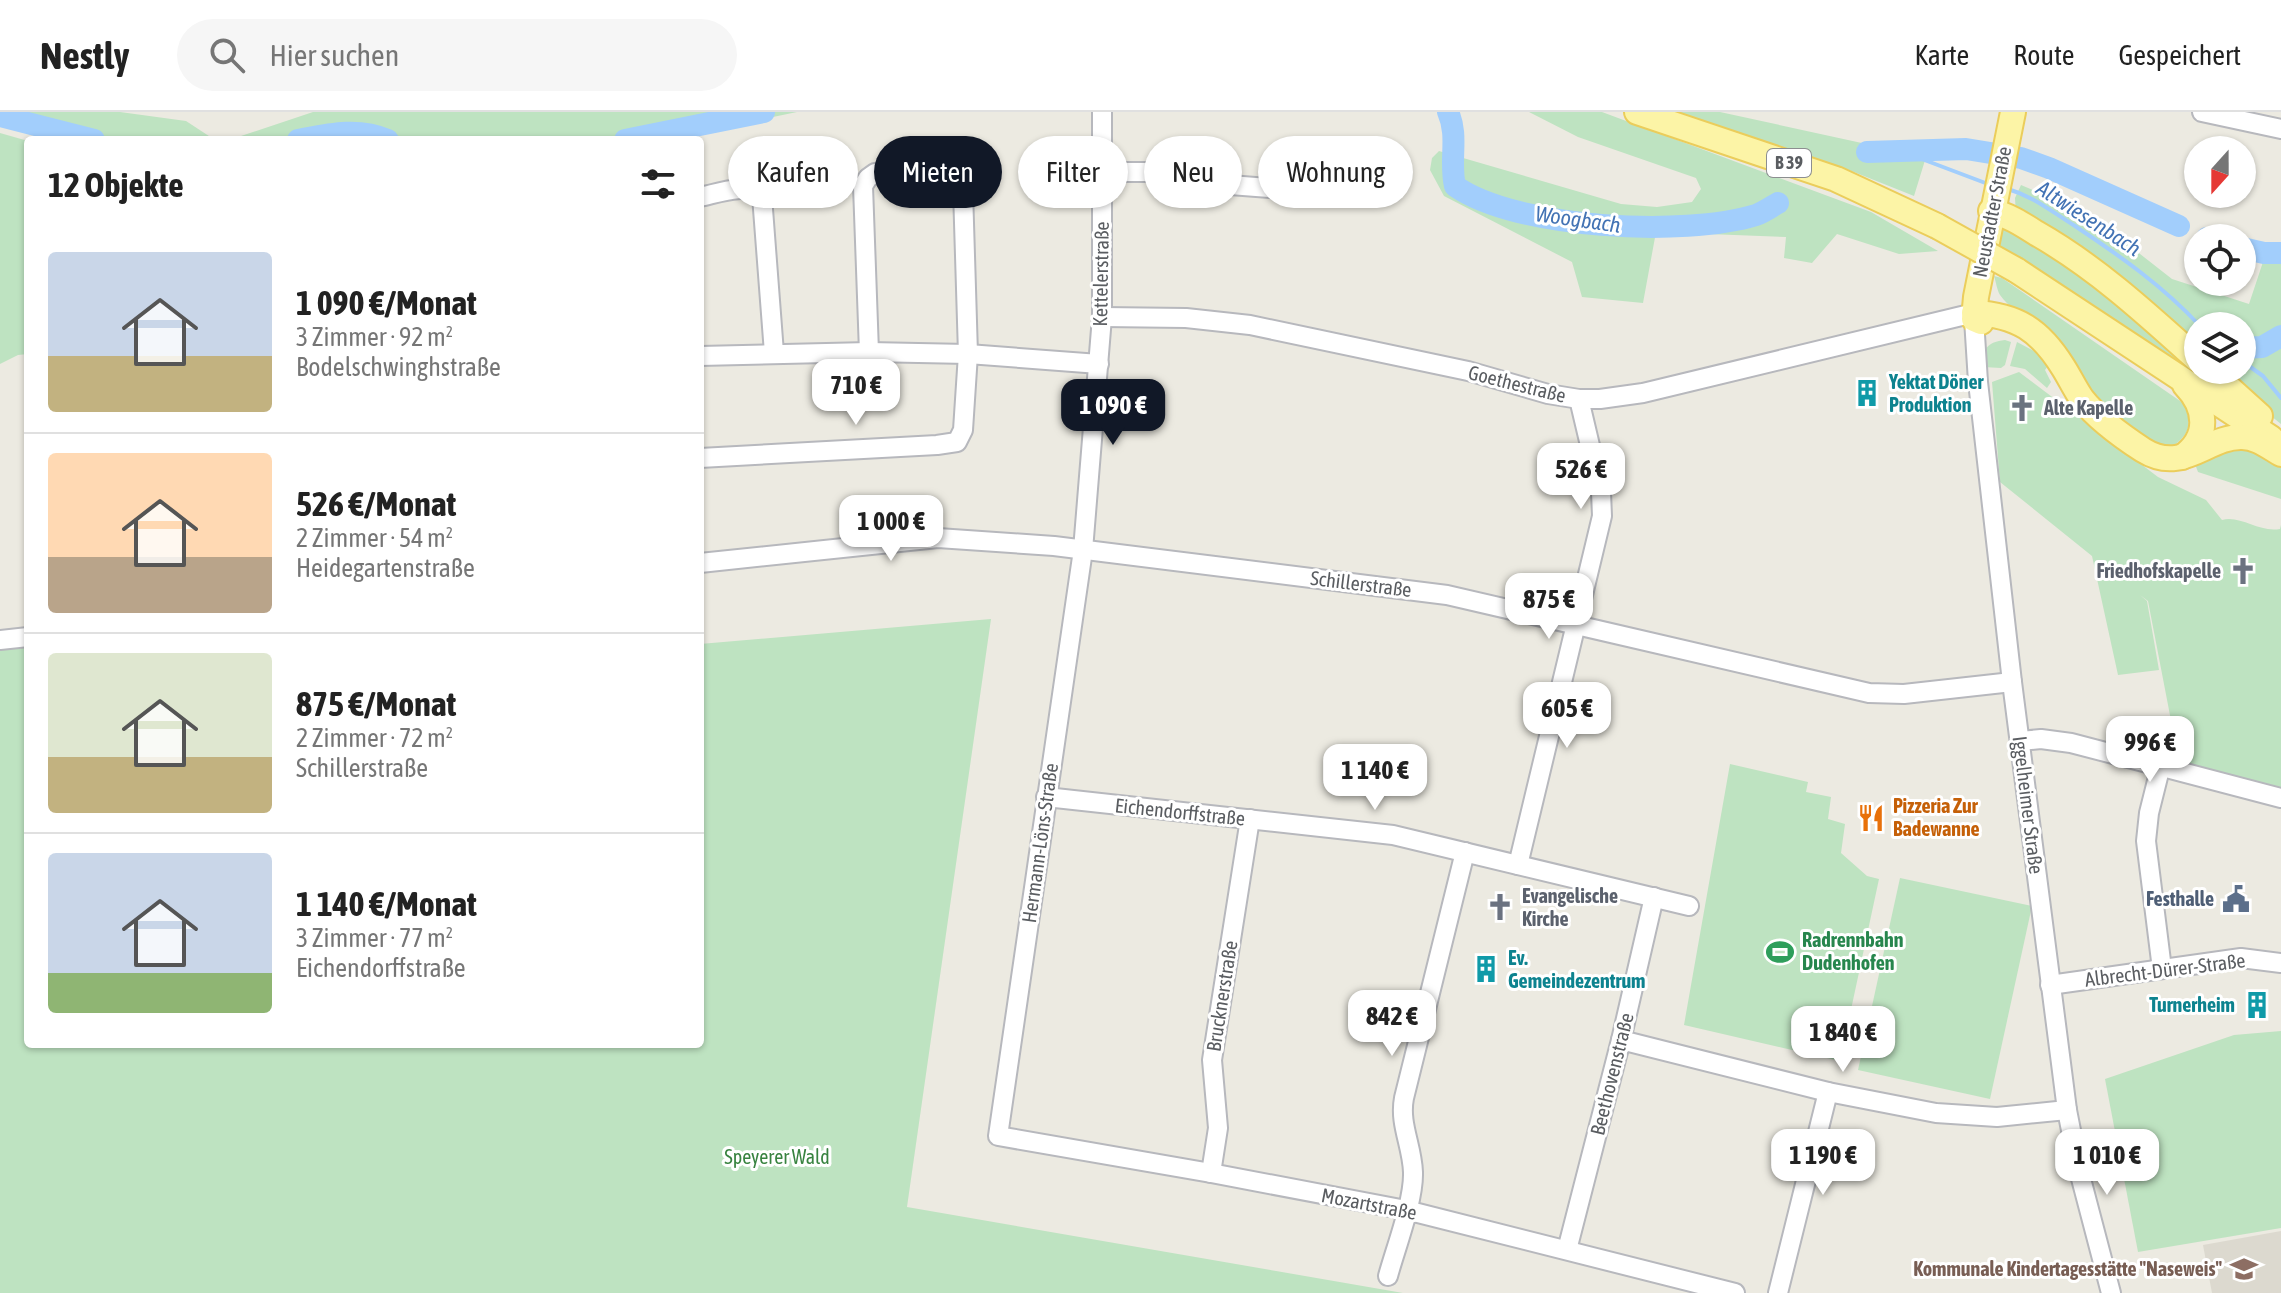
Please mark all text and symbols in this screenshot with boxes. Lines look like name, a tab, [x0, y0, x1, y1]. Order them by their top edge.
search box	[177, 19, 737, 91]
icon: search	[205, 33, 249, 77]
text: Nestly	[40, 34, 129, 77]
text: Hier suchen	[269, 38, 399, 72]
text: Karte	[1915, 39, 1969, 71]
text: Route	[2013, 39, 2074, 71]
text: Gespeichert	[2118, 39, 2241, 71]
chip: Kaufen	[728, 136, 858, 208]
chip: Mieten	[874, 136, 1002, 208]
chip: Filter	[1018, 136, 1128, 208]
chip: Neu	[1144, 136, 1242, 208]
chip: Wohnung	[1258, 136, 1413, 208]
north arrow	[2184, 136, 2256, 208]
map controls	[2184, 136, 2256, 384]
street label: Neustadter Straße	[1968, 144, 2015, 279]
road number: B 39	[1767, 149, 1811, 177]
icon: filters	[636, 162, 680, 206]
text: 12 Objekte	[48, 165, 184, 204]
water label: Altwiesenbach	[2031, 174, 2146, 261]
water label: Woogbach	[1534, 200, 1623, 238]
street label: Kettelerstraße	[1088, 221, 1113, 327]
button: locate	[2184, 224, 2256, 296]
text: 1 090 €/Monat	[296, 283, 477, 322]
icon: home	[112, 284, 208, 380]
button: layers	[2184, 312, 2256, 384]
text: 3 Zimmer · 92 m²	[296, 322, 453, 352]
text: Bodelschwinghstraße	[296, 352, 501, 382]
pin: 710 €	[800, 359, 912, 427]
street label: Goethestraße	[1466, 360, 1568, 407]
text: 710 €	[830, 370, 882, 400]
place label: Yektat Döner Produktion	[1888, 370, 1985, 416]
building icon: Yektat Döner Produktion	[1852, 378, 1882, 408]
pin: 1 090 €	[1039, 379, 1187, 447]
text: 1 090 €	[1079, 390, 1147, 420]
church icon: Alte Kapelle	[2007, 393, 2037, 423]
place label: Alte Kapelle	[2043, 396, 2133, 419]
pin: 526 €	[1525, 443, 1637, 511]
text: 526 €	[1555, 454, 1607, 484]
text: 526 €/Monat	[296, 484, 456, 523]
icon: home	[112, 485, 208, 581]
pin: 1 000 €	[817, 495, 965, 563]
text: 1 000 €	[857, 506, 925, 536]
text: 2 Zimmer · 54 m²	[296, 523, 453, 553]
text: Heidegartenstraße	[296, 553, 475, 583]
church icon: Friedhofskapelle	[2228, 556, 2258, 586]
place label: Friedhofskapelle	[2097, 559, 2221, 582]
street label: Schillerstraße	[1309, 566, 1413, 601]
pin: 875 €	[1493, 573, 1605, 641]
text: 875 €	[1523, 584, 1575, 614]
pin: 605 €	[1511, 682, 1623, 750]
text: 875 €/Monat	[296, 684, 456, 723]
icon: home	[112, 685, 208, 781]
text: 605 €	[1541, 693, 1593, 723]
pin: 996 €	[2094, 716, 2206, 784]
text: 2 Zimmer · 72 m²	[296, 723, 453, 753]
text: 996 €	[2124, 727, 2176, 757]
street label: Iggelheimer Straße	[2009, 735, 2048, 875]
pin: 1 140 €	[1301, 744, 1449, 812]
text: Schillerstraße	[296, 753, 428, 783]
text: 1 140 €	[1341, 755, 1409, 785]
street label: Hermann-Löns-Straße	[1017, 762, 1062, 924]
street label: Eichendorffstraße	[1114, 793, 1246, 830]
place label: Pizzeria Zur Badewanne	[1893, 794, 1980, 840]
restaurant icon: Pizzeria Zur Badewanne	[1856, 803, 1886, 833]
text: 1 140 €/Monat	[296, 884, 477, 923]
place label: Evangelische Kirche	[1522, 884, 1618, 930]
public building icon: Festhalle	[2221, 884, 2251, 914]
icon: home	[112, 885, 208, 981]
place label: Festhalle	[2146, 887, 2214, 910]
church icon: Evangelische Kirche	[1485, 892, 1515, 922]
text: 3 Zimmer · 77 m²	[296, 923, 453, 953]
place label: Radrennbahn Dudenhofen	[1802, 928, 1903, 974]
sports icon: Radrennbahn Dudenhofen	[1765, 937, 1795, 967]
street label: Brucknerstraße	[1201, 939, 1242, 1053]
place label: Ev. Gemeindezentrum	[1508, 946, 1646, 992]
street label: Albrecht-Dürer-Straße	[2083, 948, 2246, 991]
text: Eichendorffstraße	[296, 953, 466, 983]
building icon: Ev. Gemeindezentrum	[1471, 954, 1501, 984]
pin: 842 €	[1336, 990, 1448, 1058]
building icon: Turnerheim	[2242, 990, 2272, 1020]
place label: Turnerheim	[2149, 993, 2235, 1016]
text: 842 €	[1366, 1001, 1418, 1031]
pin: 1 840 €	[1769, 1006, 1917, 1074]
street label: Beethovenstraße	[1585, 1010, 1638, 1137]
text: 1 840 €	[1809, 1017, 1877, 1047]
pin: 1 190 €	[1749, 1129, 1897, 1197]
pin: 1 010 €	[2033, 1129, 2181, 1197]
text: 1 190 €	[1789, 1140, 1857, 1170]
text: 1 010 €	[2073, 1140, 2141, 1170]
park label: Speyerer Wald	[724, 1145, 830, 1168]
street label: Mozartstraße	[1319, 1183, 1419, 1224]
school or university icon: Kommunale Kindertagesstätte "Naseweis"	[2229, 1254, 2259, 1284]
place label: Kommunale Kindertagesstätte "Naseweis"	[1913, 1257, 2222, 1280]

